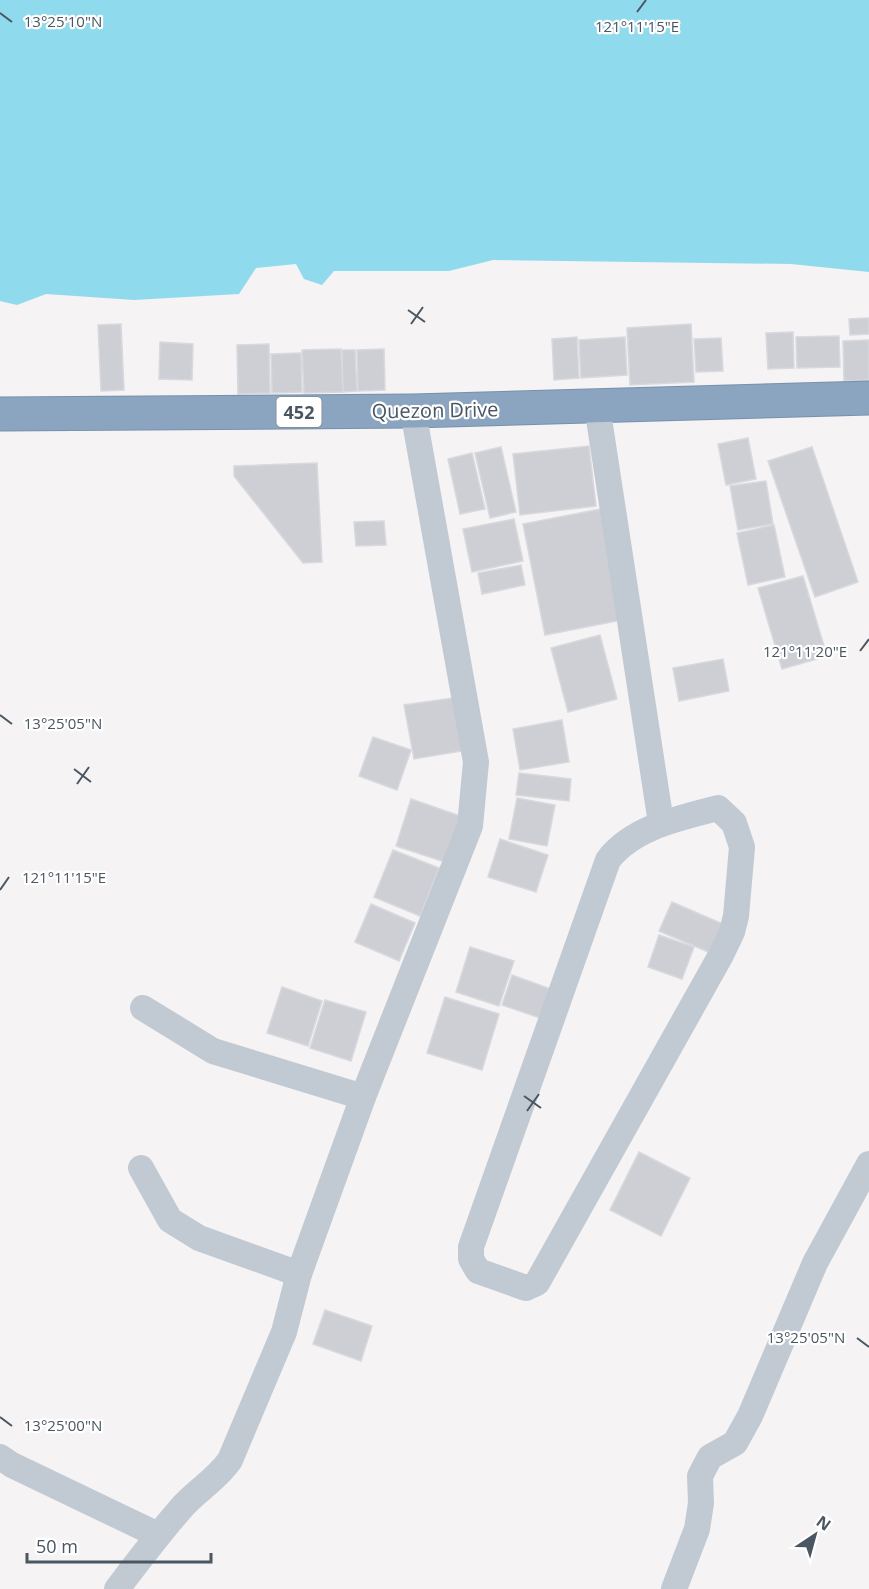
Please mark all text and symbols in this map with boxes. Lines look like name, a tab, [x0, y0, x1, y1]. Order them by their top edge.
text: 13°25'10"N	[24, 11, 102, 31]
text: 121°11'15"E	[595, 16, 679, 36]
street label: Quezon Drive	[371, 395, 499, 425]
road number: 452	[276, 397, 322, 427]
text: 121°11'20"E	[763, 641, 847, 661]
text: 13°25'05"N	[24, 713, 102, 733]
text: 121°11'15"E	[22, 867, 106, 887]
text: 13°25'05"N	[767, 1327, 845, 1347]
text: 13°25'00"N	[24, 1415, 102, 1435]
north arrow	[785, 1505, 845, 1565]
text: N	[812, 1510, 836, 1536]
scale bar	[27, 1526, 212, 1564]
text: 50 m	[36, 1534, 78, 1558]

